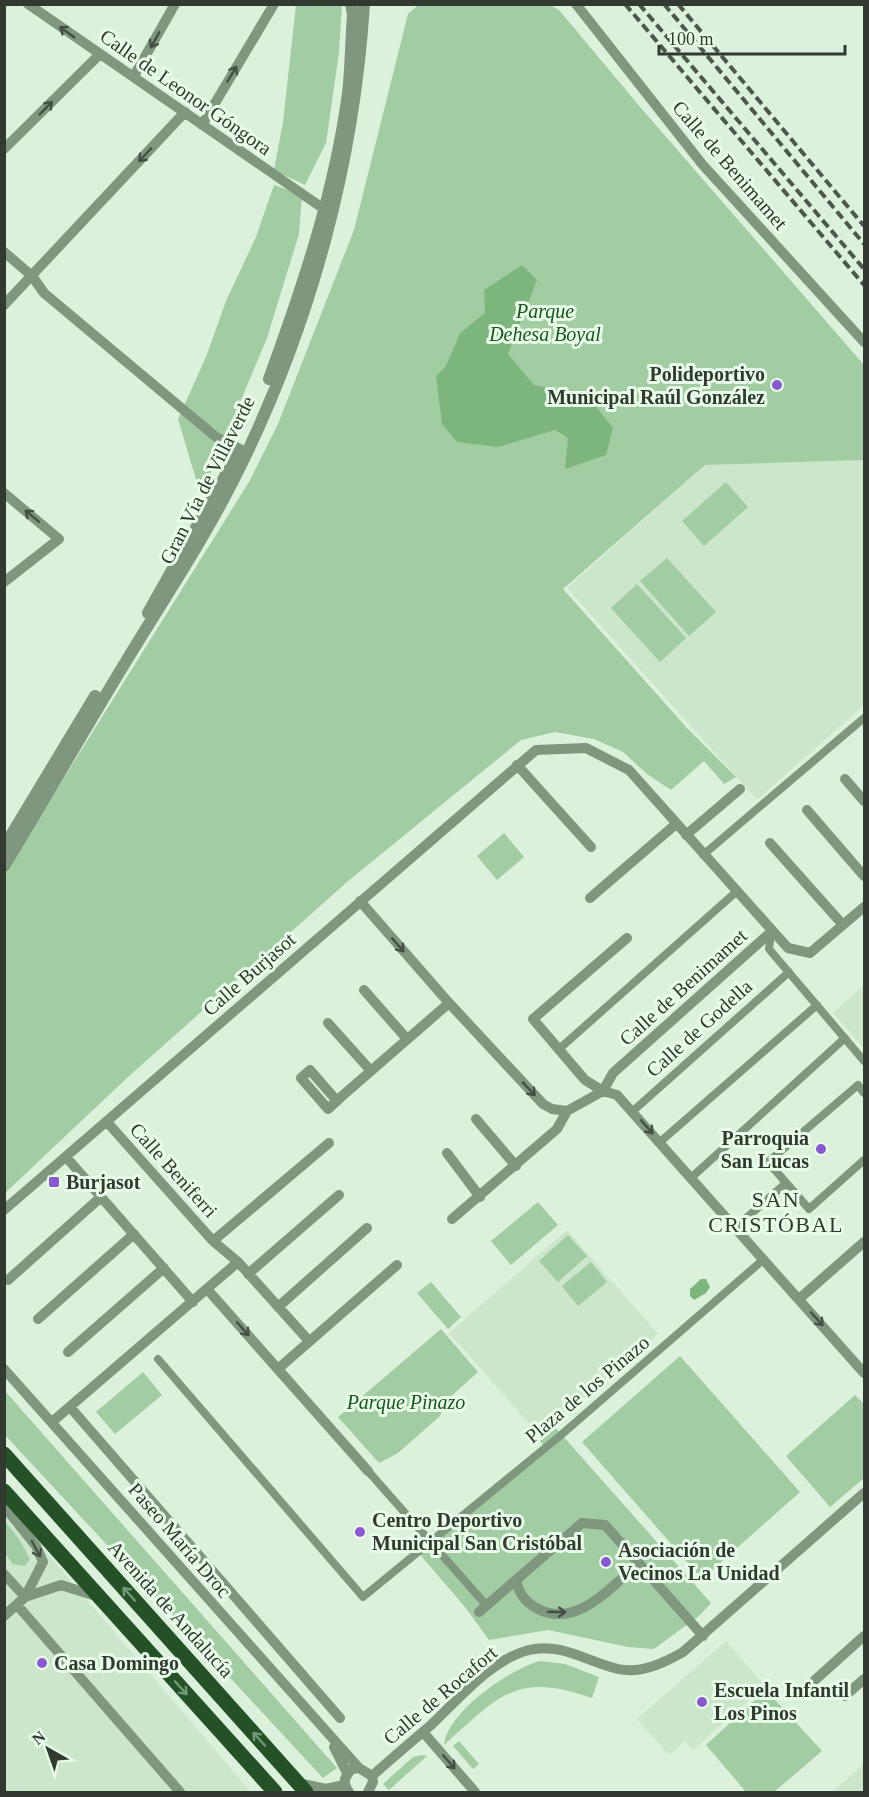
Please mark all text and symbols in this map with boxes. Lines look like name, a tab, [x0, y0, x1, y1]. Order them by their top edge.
scale bar	[659, 18, 845, 56]
street label: Calle de Leonor Góngora	[96, 25, 276, 160]
one-way arrow	[60, 26, 76, 38]
text: 100 m	[668, 29, 714, 49]
one-way arrow	[149, 31, 160, 49]
one-way arrow	[226, 66, 238, 83]
street label: Calle de Benimamet	[668, 96, 792, 234]
one-way arrow	[38, 101, 53, 115]
one-way arrow	[138, 147, 152, 162]
park label: Parque Dehesa Boyal	[488, 300, 601, 346]
place label: Polideportivo Municipal Raúl González	[547, 363, 765, 409]
marker: Polideportivo Municipal Raúl González	[770, 378, 784, 392]
street label: Gran Vía de Villaverde	[155, 392, 259, 568]
one-way arrow	[25, 509, 40, 523]
street label: Calle de Benimamet	[615, 924, 751, 1050]
street label: Calle Burjasot	[198, 928, 301, 1021]
one-way arrow	[391, 937, 405, 952]
street label: Calle de Godella	[642, 975, 756, 1081]
one-way arrow	[522, 1082, 537, 1097]
street label: Calle Beniferri	[126, 1118, 222, 1222]
one-way arrow	[640, 1119, 654, 1134]
place label: Parroquia San Lucas	[721, 1127, 809, 1172]
marker: Parroquia San Lucas	[814, 1142, 828, 1156]
place label: Burjasot	[66, 1171, 141, 1194]
marker: Burjasot	[47, 1175, 61, 1189]
district label: SAN CRISTÓBAL	[708, 1187, 844, 1237]
one-way arrow	[810, 1311, 824, 1326]
one-way arrow	[236, 1321, 250, 1336]
street label: Plaza de los Pinazo	[521, 1331, 653, 1447]
park label: Parque Pinazo	[346, 1391, 465, 1414]
street label: Paseo María Droc	[124, 1478, 236, 1602]
place label: Centro Deportivo Municipal San Cristóbal	[372, 1509, 582, 1555]
marker: Centro Deportivo Municipal San Cristóbal	[353, 1525, 367, 1539]
street label: Avenida de Andalucía	[104, 1536, 238, 1682]
place label: Asociación de Vecinos La Unidad	[618, 1539, 780, 1584]
one-way arrow	[31, 1540, 43, 1558]
marker: Asociación de Vecinos La Unidad	[599, 1555, 613, 1569]
one-way arrow	[122, 1587, 136, 1602]
one-way arrow	[547, 1607, 567, 1618]
street label: Calle de Rocafort	[379, 1641, 501, 1749]
place label: Casa Domingo	[54, 1652, 179, 1675]
marker: Casa Domingo	[35, 1656, 49, 1670]
place label: Escuela Infantil Los Pinos	[714, 1679, 849, 1724]
one-way arrow	[174, 1680, 188, 1695]
marker: Escuela Infantil Los Pinos	[695, 1695, 709, 1709]
north arrow	[18, 1719, 78, 1779]
text: N	[29, 1727, 49, 1748]
one-way arrow	[252, 1732, 266, 1747]
one-way arrow	[442, 1754, 456, 1769]

